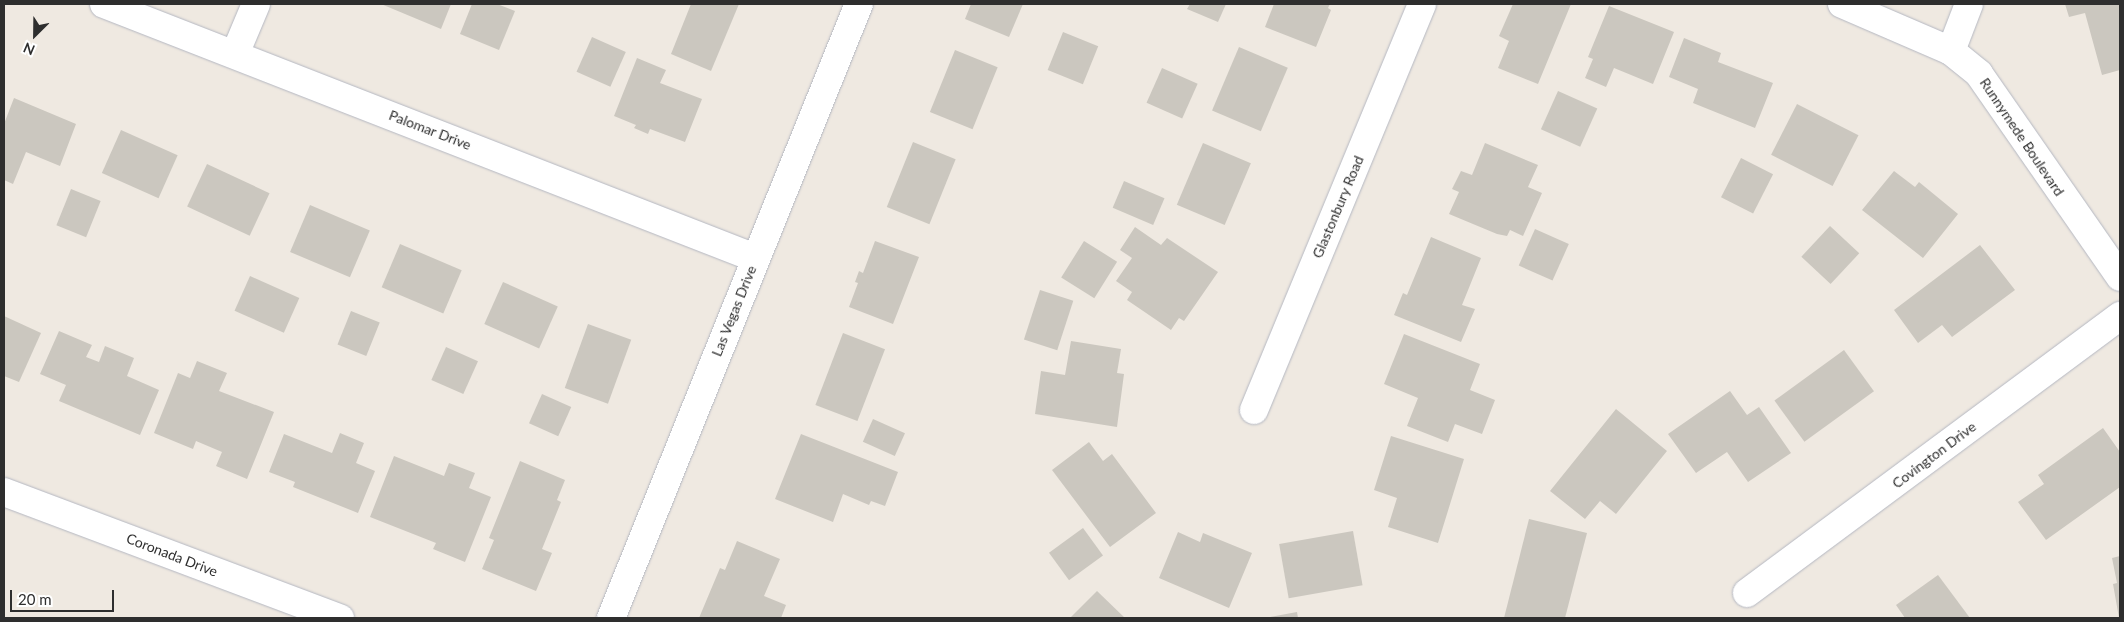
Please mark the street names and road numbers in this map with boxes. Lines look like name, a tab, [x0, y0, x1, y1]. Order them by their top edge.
street label: Runnymede Boulevard	[1976, 75, 2068, 199]
street label: Palomar Drive	[386, 107, 474, 153]
street label: Glastonbury Road	[1309, 153, 1367, 261]
street label: Las Vegas Drive	[708, 263, 760, 359]
street label: Covington Drive	[1889, 418, 1979, 492]
street label: Coronada Drive	[124, 530, 220, 580]

